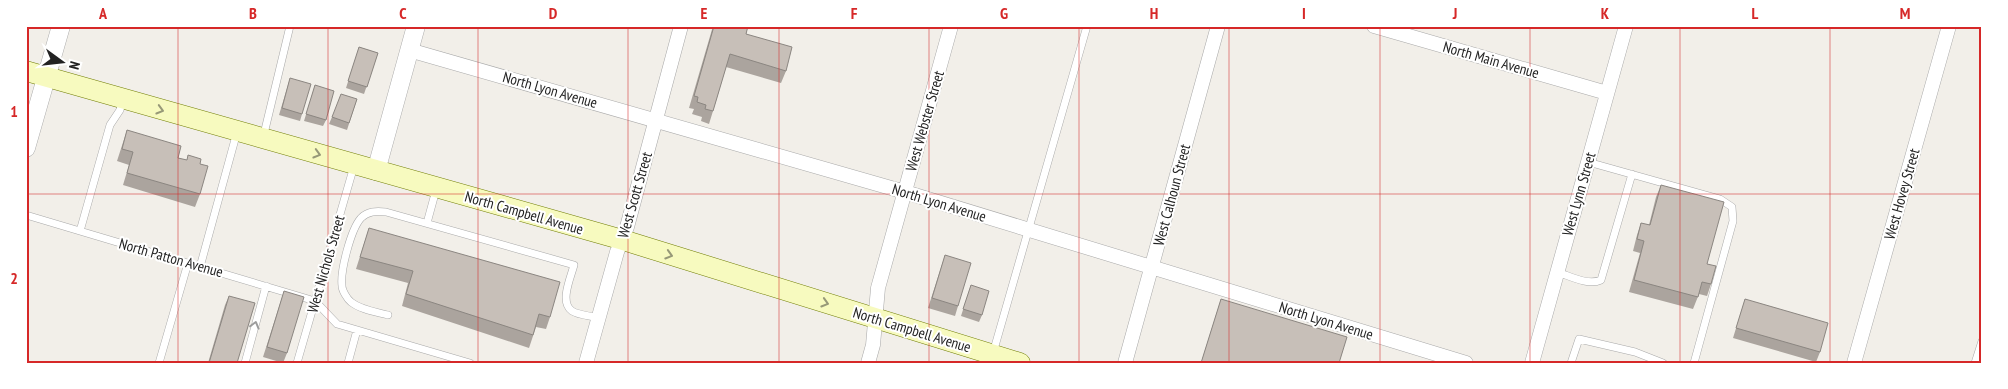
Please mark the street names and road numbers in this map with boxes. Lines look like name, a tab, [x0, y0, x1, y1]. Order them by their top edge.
street label: North Main Avenue	[1441, 37, 1541, 82]
street label: North Lyon Avenue	[501, 67, 600, 112]
street label: West Webster Street	[901, 68, 948, 173]
street label: West Calhoun Street	[1149, 142, 1194, 248]
street label: West Hovey Street	[1879, 146, 1924, 242]
street label: West Scott Street	[613, 150, 656, 240]
street label: West Lynn Street	[1558, 150, 1600, 238]
street label: North Lyon Avenue	[890, 179, 989, 226]
street label: North Campbell Avenue	[463, 187, 586, 239]
street label: West Nichols Street	[303, 213, 349, 315]
street label: North Patton Avenue	[117, 234, 225, 281]
street label: North Lyon Avenue	[1277, 297, 1376, 344]
street label: North Campbell Avenue	[851, 303, 973, 356]

